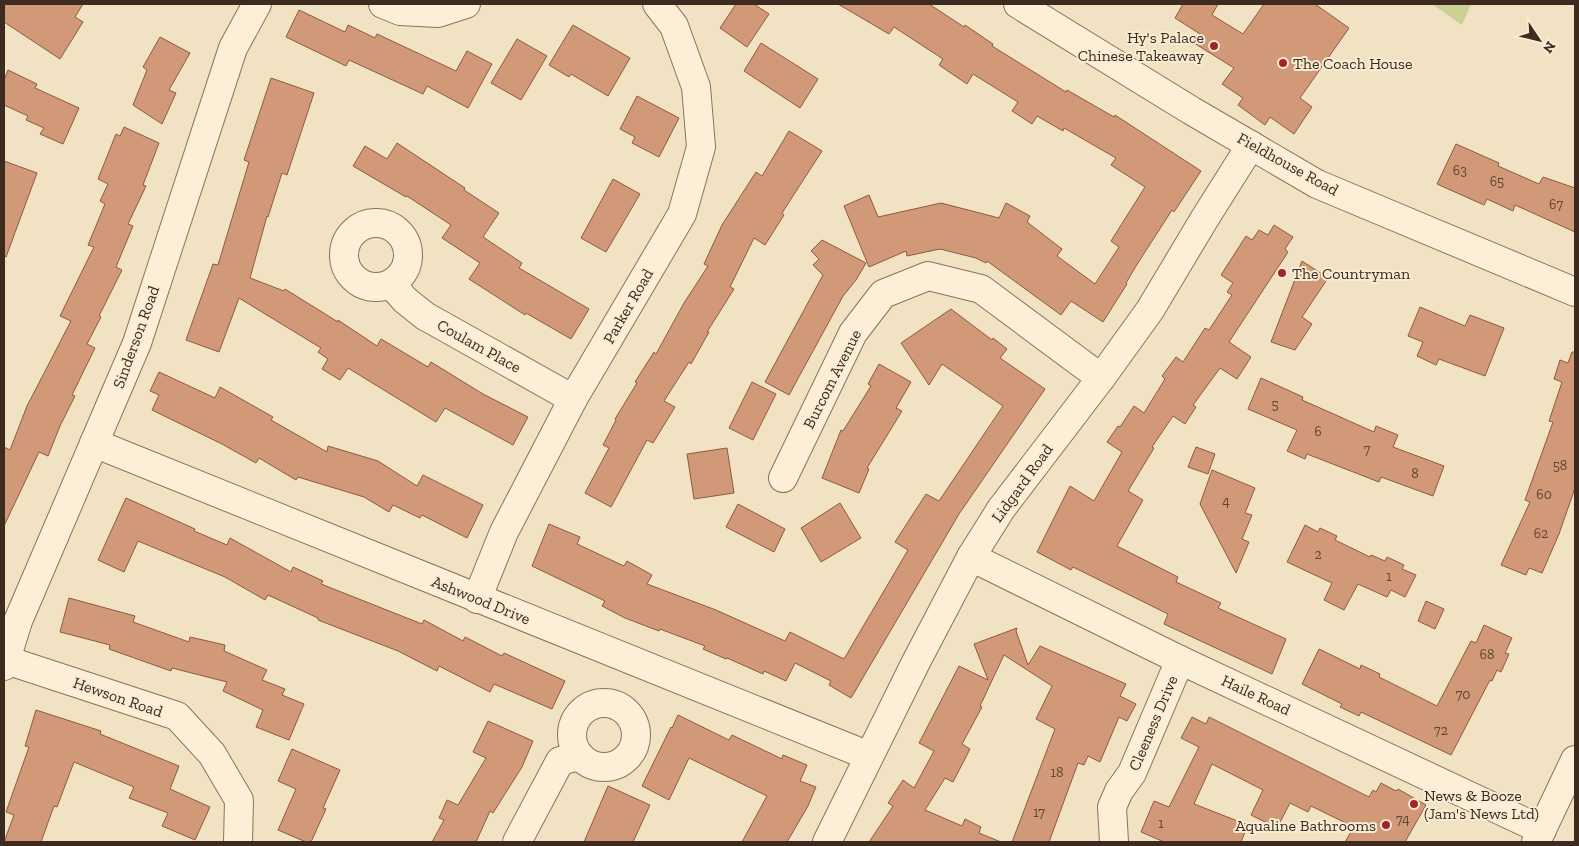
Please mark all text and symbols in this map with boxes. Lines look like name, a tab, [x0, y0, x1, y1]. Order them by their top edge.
north arrow	[1514, 15, 1564, 65]
place label: Hy's Palace Chinese Takeaway	[1078, 28, 1205, 65]
text: N	[1539, 38, 1559, 57]
marker: Hy's Palace Chinese Takeaway	[1208, 40, 1220, 52]
place label: The Coach House	[1293, 54, 1413, 73]
marker: The Coach House	[1277, 57, 1289, 69]
street label: Fieldhouse Road	[1234, 128, 1342, 200]
house number: 63	[1453, 162, 1467, 179]
house number: 65	[1490, 173, 1504, 190]
house number: 67	[1549, 196, 1563, 213]
place label: The Countryman	[1292, 264, 1411, 283]
street label: Parker Road	[599, 265, 657, 347]
marker: The Countryman	[1276, 267, 1288, 279]
street label: Sinderson Road	[109, 283, 163, 391]
street label: Coulam Place	[434, 315, 524, 377]
street label: Burcom Avenue	[799, 326, 865, 432]
house number: 5	[1271, 396, 1279, 413]
house number: 6	[1314, 423, 1322, 440]
street label: Lidgard Road	[987, 440, 1057, 526]
house number: 7	[1364, 441, 1371, 458]
house number: 58	[1553, 457, 1567, 474]
house number: 8	[1411, 465, 1419, 482]
house number: 60	[1536, 486, 1552, 503]
house number: 4	[1222, 493, 1230, 510]
house number: 62	[1534, 525, 1548, 542]
house number: 2	[1314, 546, 1322, 563]
house number: 1	[1386, 568, 1392, 585]
street label: Ashwood Drive	[429, 572, 533, 628]
house number: 68	[1480, 646, 1494, 663]
street label: Haile Road	[1218, 671, 1294, 719]
street label: Hewson Road	[71, 673, 166, 721]
street label: Cleeness Drive	[1124, 673, 1182, 773]
house number: 70	[1456, 686, 1470, 703]
house number: 72	[1434, 722, 1448, 739]
house number: 18	[1051, 764, 1063, 781]
place label: News & Booze (Jam's News Ltd)	[1424, 786, 1539, 823]
marker: News & Booze (Jam's News Ltd)	[1408, 798, 1420, 810]
house number: 17	[1033, 804, 1045, 821]
house number: 74	[1396, 811, 1410, 828]
house number: 1	[1158, 815, 1164, 832]
place label: Aqualine Bathrooms	[1235, 816, 1376, 835]
marker: Aqualine Bathrooms	[1380, 819, 1392, 831]

